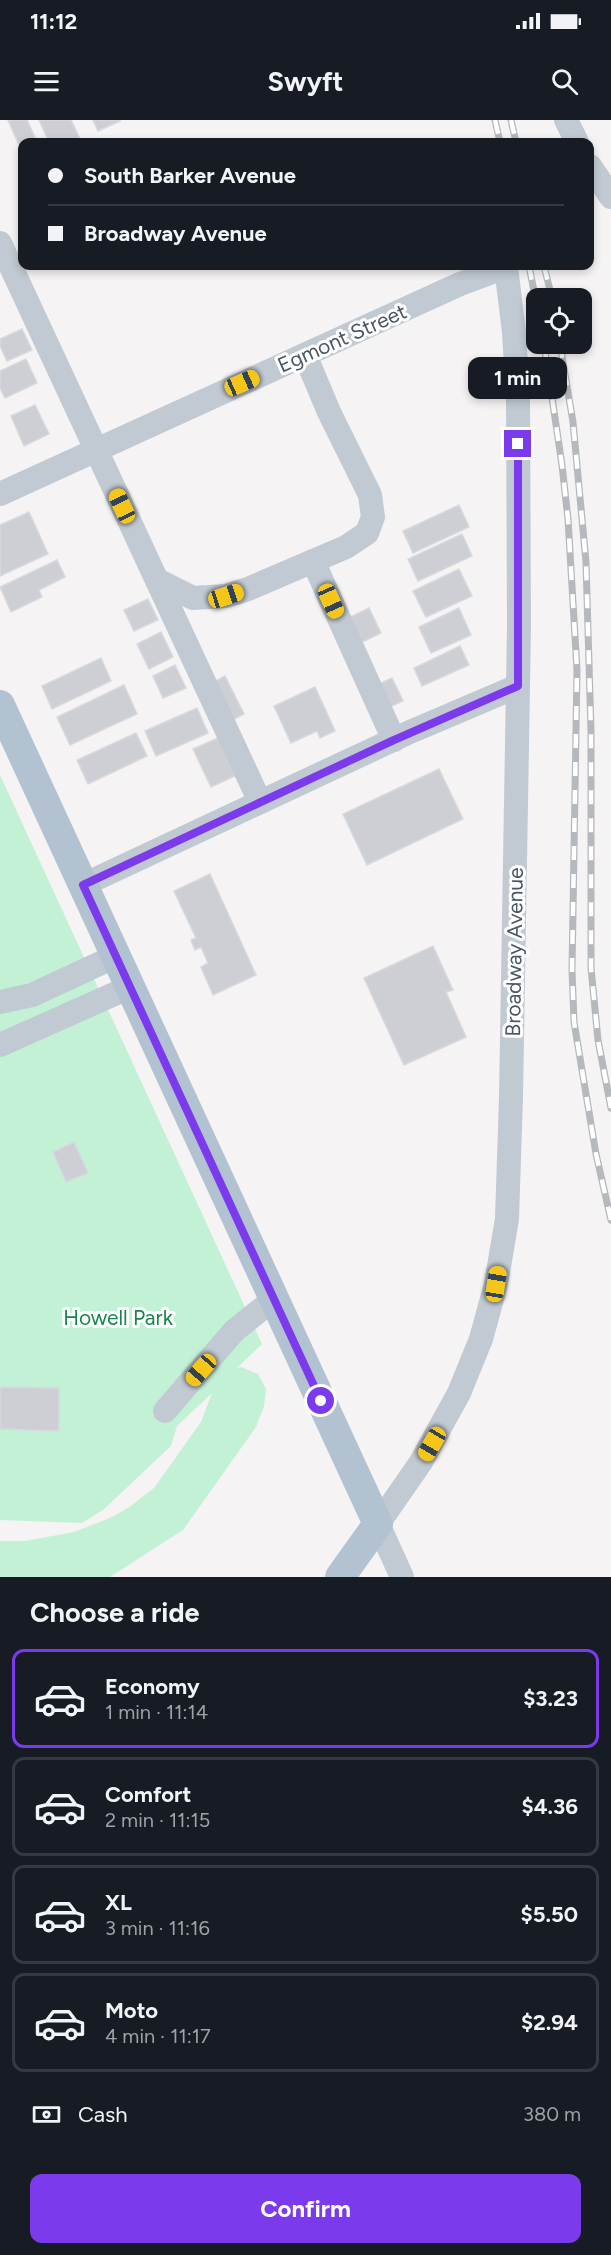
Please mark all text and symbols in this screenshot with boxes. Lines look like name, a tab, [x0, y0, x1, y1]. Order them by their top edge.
text: 11:12	[30, 8, 77, 35]
icon: menu	[30, 65, 63, 98]
text: Swyft	[268, 65, 343, 98]
icon: search	[548, 65, 581, 98]
text: South Barker Avenue	[84, 162, 296, 189]
text: Broadway Avenue	[84, 220, 267, 247]
map controls	[526, 288, 592, 354]
button: locate	[526, 288, 592, 354]
street label: Egmont Street	[274, 298, 410, 378]
callout: 1 min	[468, 357, 568, 399]
text: 1 min	[494, 366, 541, 390]
car	[222, 367, 262, 399]
route end	[504, 430, 531, 457]
car	[106, 486, 138, 526]
car	[315, 581, 347, 621]
car	[206, 582, 246, 610]
street label: Broadway Avenue	[500, 867, 528, 1037]
car	[484, 1265, 508, 1303]
park label: Howell Park	[63, 1305, 174, 1330]
car	[182, 1351, 220, 1389]
route start	[307, 1387, 334, 1414]
car	[415, 1424, 449, 1464]
text: Choose a ride	[30, 1596, 199, 1629]
icon: car	[33, 1672, 87, 1726]
text: Economy	[105, 1673, 200, 1700]
text: $3.23	[523, 1685, 578, 1712]
text: 1 min · 11:14	[105, 1700, 208, 1724]
icon: car	[33, 1780, 87, 1834]
text: Comfort	[105, 1781, 191, 1808]
text: $4.36	[521, 1793, 578, 1820]
text: 2 min · 11:15	[105, 1808, 210, 1832]
icon: car	[33, 1888, 87, 1942]
text: XL	[105, 1889, 132, 1916]
text: $5.50	[521, 1901, 578, 1928]
text: 3 min · 11:16	[105, 1916, 210, 1940]
icon: car	[33, 1996, 87, 2050]
text: Moto	[105, 1997, 158, 2024]
text: $2.94	[521, 2009, 578, 2036]
text: 4 min · 11:17	[105, 2024, 211, 2048]
icon: cash	[30, 2098, 63, 2131]
text: Cash	[78, 2101, 128, 2128]
text: 380 m	[523, 2102, 581, 2126]
button: Confirm	[30, 2174, 581, 2243]

